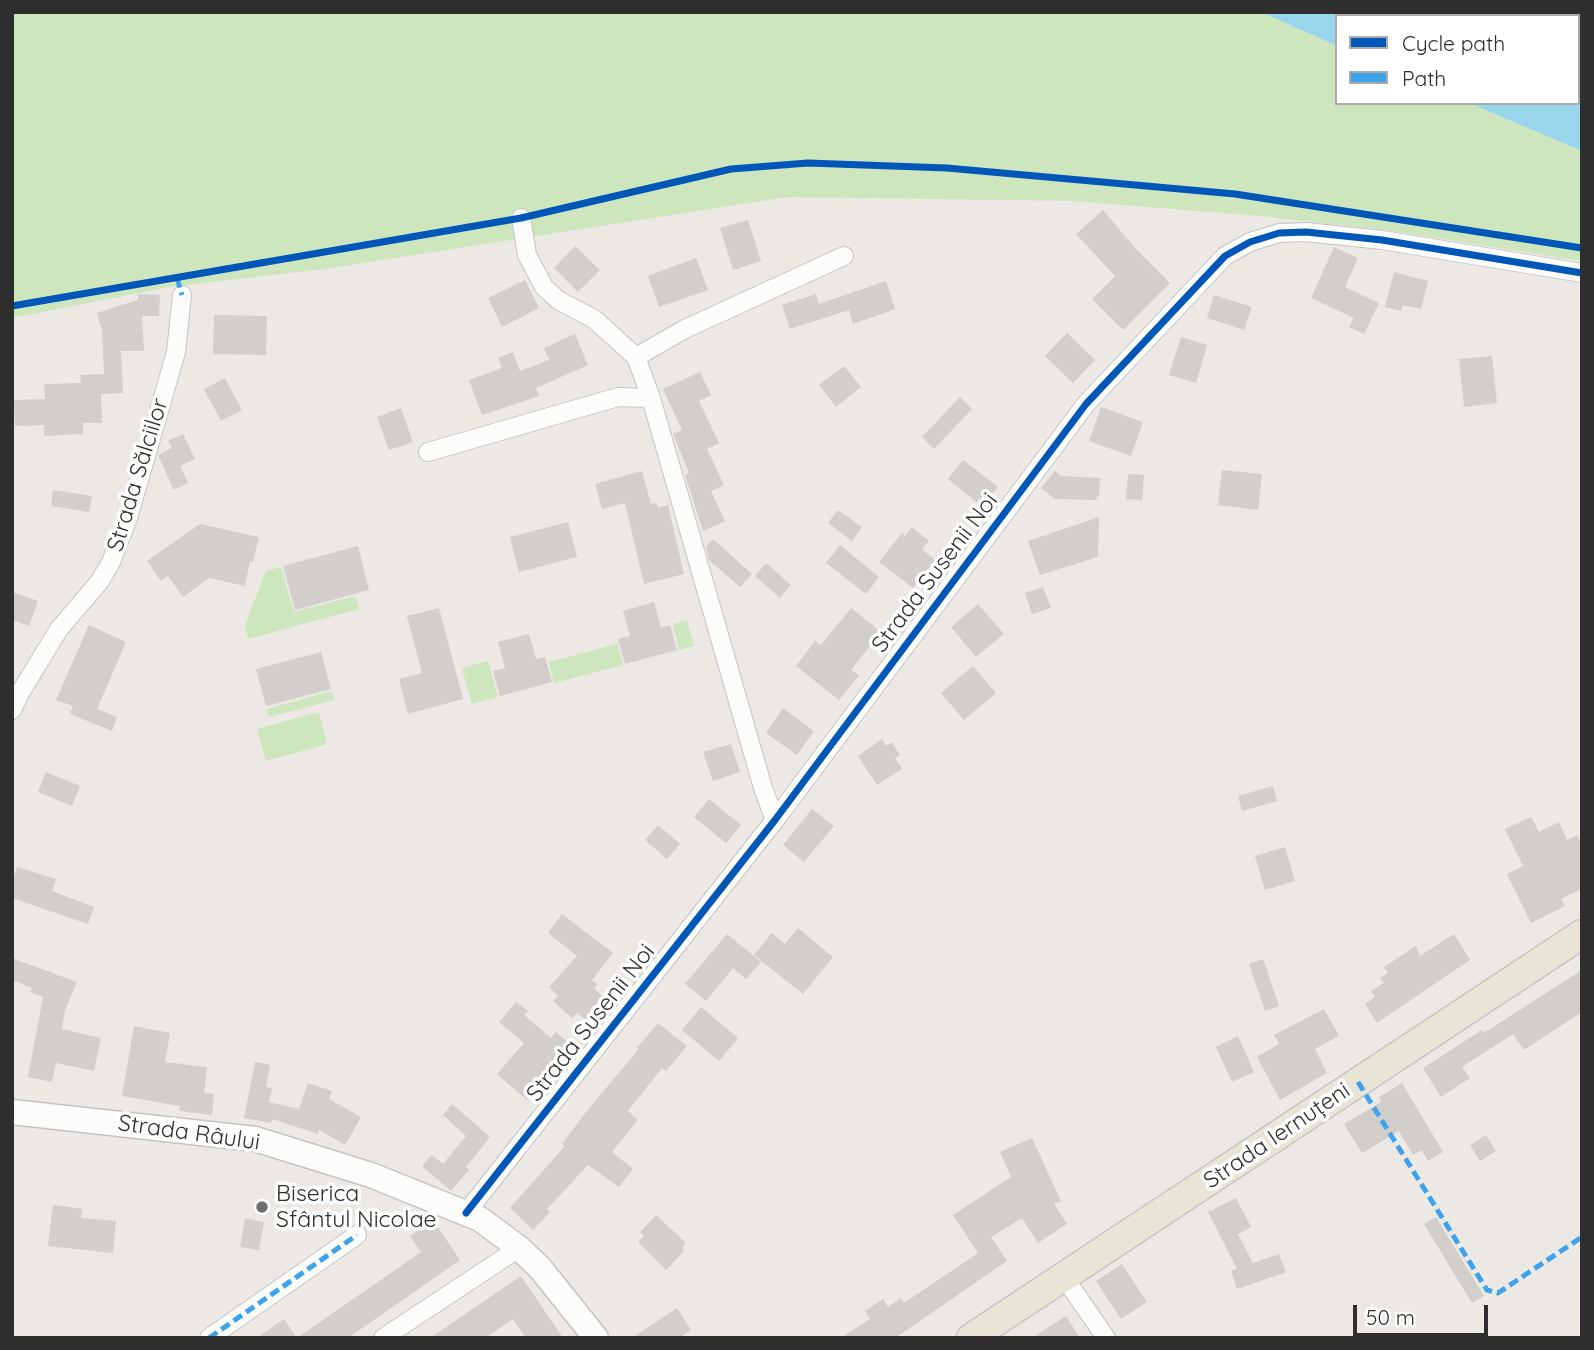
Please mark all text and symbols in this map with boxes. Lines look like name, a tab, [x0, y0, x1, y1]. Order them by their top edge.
legend	[1335, 14, 1580, 105]
text: Cycle path	[1402, 30, 1505, 56]
text: Path	[1402, 65, 1446, 91]
street label: Strada Sălciilor	[102, 395, 174, 555]
street label: Strada Susenii Noi	[866, 488, 1004, 658]
street label: Strada Susenii Noi	[521, 939, 661, 1107]
street label: Strada Iernuțeni	[1199, 1077, 1355, 1195]
street label: Strada Râului	[116, 1109, 262, 1157]
place label: Biserica Sfântul Nicolae	[276, 1180, 437, 1234]
marker: Biserica Sfântul Nicolae	[254, 1199, 270, 1215]
scale bar	[1356, 1290, 1491, 1334]
text: 50 m	[1366, 1304, 1415, 1330]

